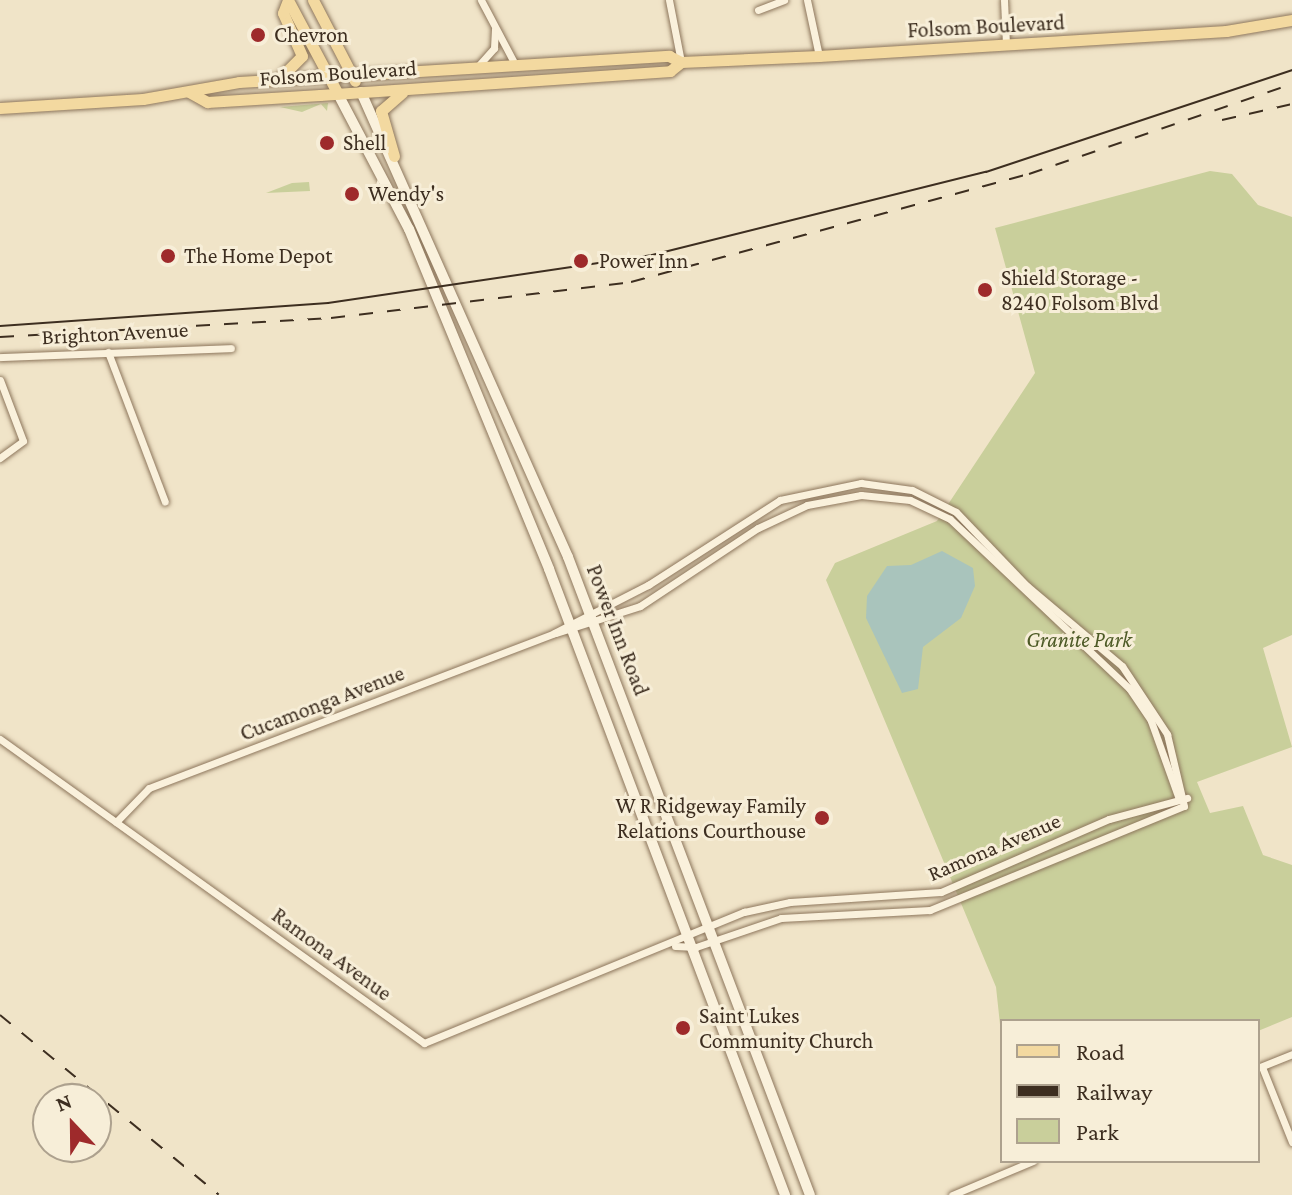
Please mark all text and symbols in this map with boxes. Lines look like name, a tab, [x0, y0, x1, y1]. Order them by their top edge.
street label: Folsom Boulevard	[907, 9, 1065, 43]
place label: Chevron	[274, 22, 349, 48]
marker: Chevron	[249, 26, 267, 44]
street label: Folsom Boulevard	[259, 54, 417, 92]
place label: Shell	[343, 130, 386, 156]
marker: Shell	[318, 134, 336, 152]
place label: Wendy's	[368, 181, 444, 207]
marker: Wendy's	[343, 185, 361, 203]
place label: The Home Depot	[184, 243, 332, 269]
marker: The Home Depot	[159, 247, 177, 265]
place label: Power Inn	[599, 248, 688, 274]
marker: Power Inn	[570, 250, 592, 272]
place label: Shield Storage - 8240 Folsom Blvd	[1001, 264, 1159, 316]
marker: Shield Storage - 8240 Folsom Blvd	[976, 281, 994, 299]
street label: Brighton Avenue	[41, 316, 189, 350]
street label: Power Inn Road	[581, 561, 655, 699]
park label: Granite Park	[1026, 627, 1132, 653]
street label: Cucamonga Avenue	[236, 660, 408, 746]
place label: W R Ridgeway Family Relations Courthouse	[615, 792, 806, 844]
street label: Ramona Avenue	[924, 807, 1064, 887]
marker: W R Ridgeway Family Relations Courthouse	[813, 809, 831, 827]
street label: Ramona Avenue	[267, 902, 397, 1006]
place label: Saint Lukes Community Church	[699, 1002, 873, 1054]
marker: Saint Lukes Community Church	[674, 1019, 692, 1037]
legend	[1000, 1019, 1260, 1163]
text: Road	[1076, 1038, 1125, 1065]
text: Railway	[1076, 1078, 1152, 1105]
north arrow	[32, 1083, 112, 1163]
text: N	[52, 1088, 75, 1117]
text: Park	[1076, 1118, 1119, 1145]

